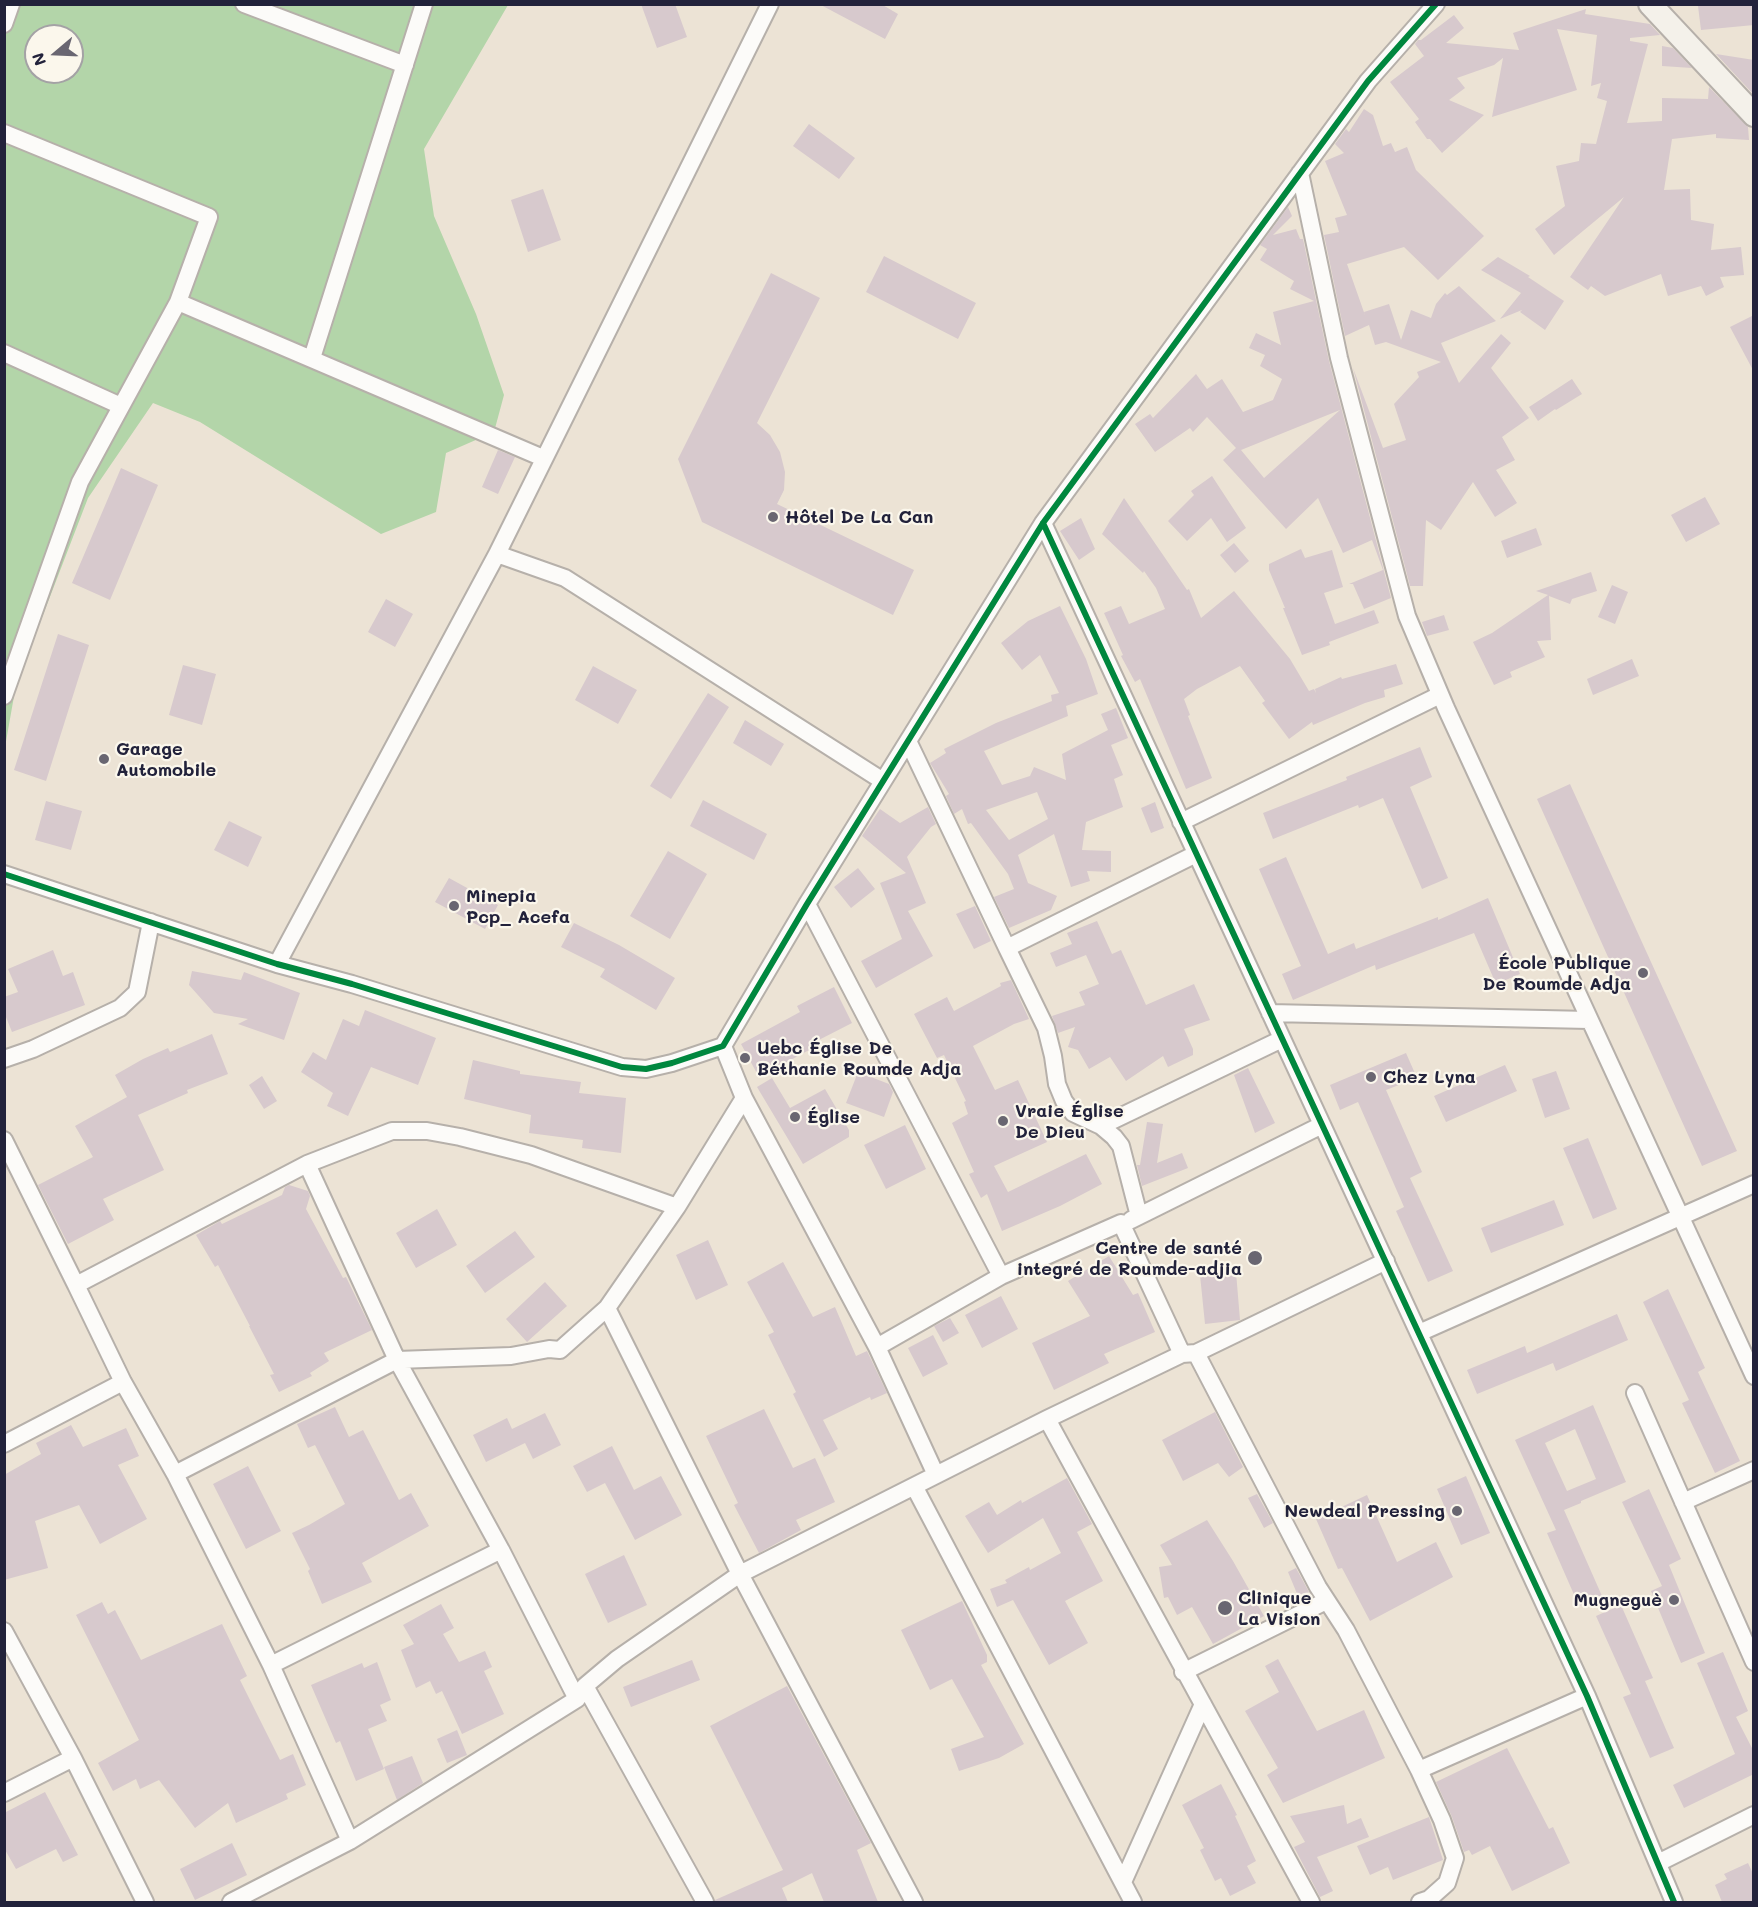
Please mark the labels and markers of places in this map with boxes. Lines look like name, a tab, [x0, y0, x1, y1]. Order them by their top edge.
place label: Hôtel De La Can	[785, 506, 933, 528]
marker: Hôtel De La Can	[766, 510, 780, 524]
place label: Garage Automobile	[116, 738, 216, 780]
marker: Garage Automobile	[97, 752, 111, 766]
place label: Minepia Pcp_ Acefa	[466, 885, 570, 928]
marker: Minepia Pcp_ Acefa	[447, 899, 461, 913]
place label: École Publique De Roumde Adja	[1483, 952, 1631, 994]
marker: École Publique De Roumde Adja	[1636, 966, 1650, 980]
place label: Uebc Église De Béthanie Roumde Adja	[757, 1037, 961, 1080]
marker: Uebc Église De Béthanie Roumde Adja	[738, 1051, 752, 1065]
place label: Chez Lyna	[1383, 1066, 1476, 1088]
marker: Chez Lyna	[1364, 1070, 1378, 1084]
place label: Vraie Église De Dieu	[1015, 1100, 1124, 1142]
place label: Église	[807, 1106, 860, 1128]
marker: Église	[788, 1110, 802, 1124]
marker: Vraie Église De Dieu	[996, 1114, 1010, 1128]
place label: Centre de santé integré de Roumde-adjia	[1017, 1237, 1242, 1280]
marker: Centre de santé integré de Roumde-adjia	[1246, 1249, 1264, 1267]
place label: Newdeal Pressing	[1285, 1500, 1445, 1522]
marker: Newdeal Pressing	[1450, 1504, 1464, 1518]
place label: Clinique La Vision	[1238, 1587, 1320, 1630]
place label: Mugneguè	[1574, 1589, 1662, 1611]
marker: Mugneguè	[1667, 1593, 1681, 1607]
marker: Clinique La Vision	[1216, 1599, 1234, 1617]

